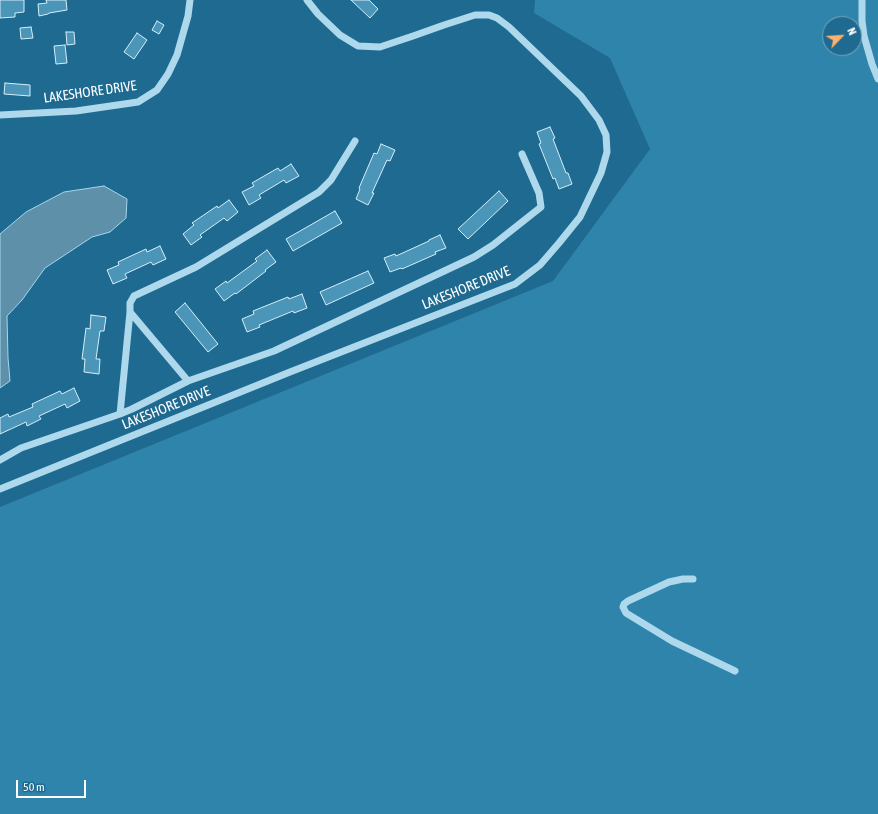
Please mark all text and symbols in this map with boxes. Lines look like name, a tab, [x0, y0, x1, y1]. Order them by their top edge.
north arrow	[822, 16, 862, 56]
text: N	[845, 26, 859, 37]
street label: LAKESHORE DRIVE	[43, 77, 137, 107]
street label: LAKESHORE DRIVE	[420, 263, 512, 313]
street label: LAKESHORE DRIVE	[120, 383, 212, 433]
scale bar	[18, 772, 88, 798]
text: 50 m	[23, 780, 45, 794]

